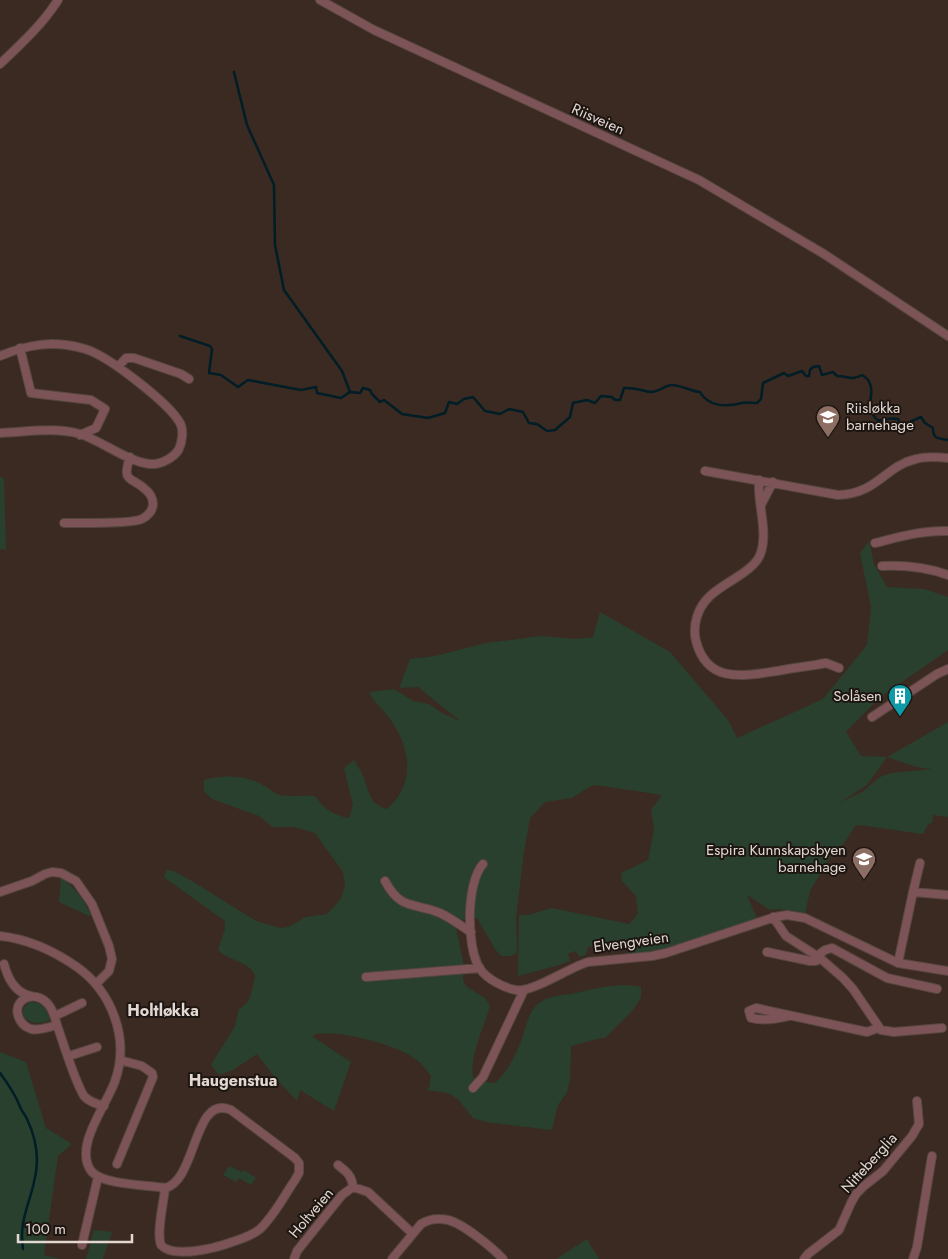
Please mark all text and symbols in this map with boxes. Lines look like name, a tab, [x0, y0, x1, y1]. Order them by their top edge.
street label: Riisveien	[568, 98, 628, 140]
place label: Riisløkka barnehage	[846, 397, 914, 436]
school or university icon: Riisløkka barnehage	[815, 404, 841, 438]
building icon: Solåsen	[887, 683, 913, 717]
place label: Solåsen	[833, 685, 882, 707]
place label: Espira Kunnskapsbyen barnehage	[706, 839, 846, 878]
school or university icon: Espira Kunnskapsbyen barnehage	[851, 846, 877, 880]
street label: Elvengveien	[592, 926, 670, 958]
district label: Holtløkka	[127, 999, 199, 1022]
district label: Haugenstua	[189, 1069, 277, 1092]
street label: Nitteberglia	[836, 1128, 902, 1198]
street label: Holtveien	[283, 1183, 339, 1243]
scale bar	[18, 1212, 131, 1244]
text: 100 m	[25, 1218, 66, 1240]

